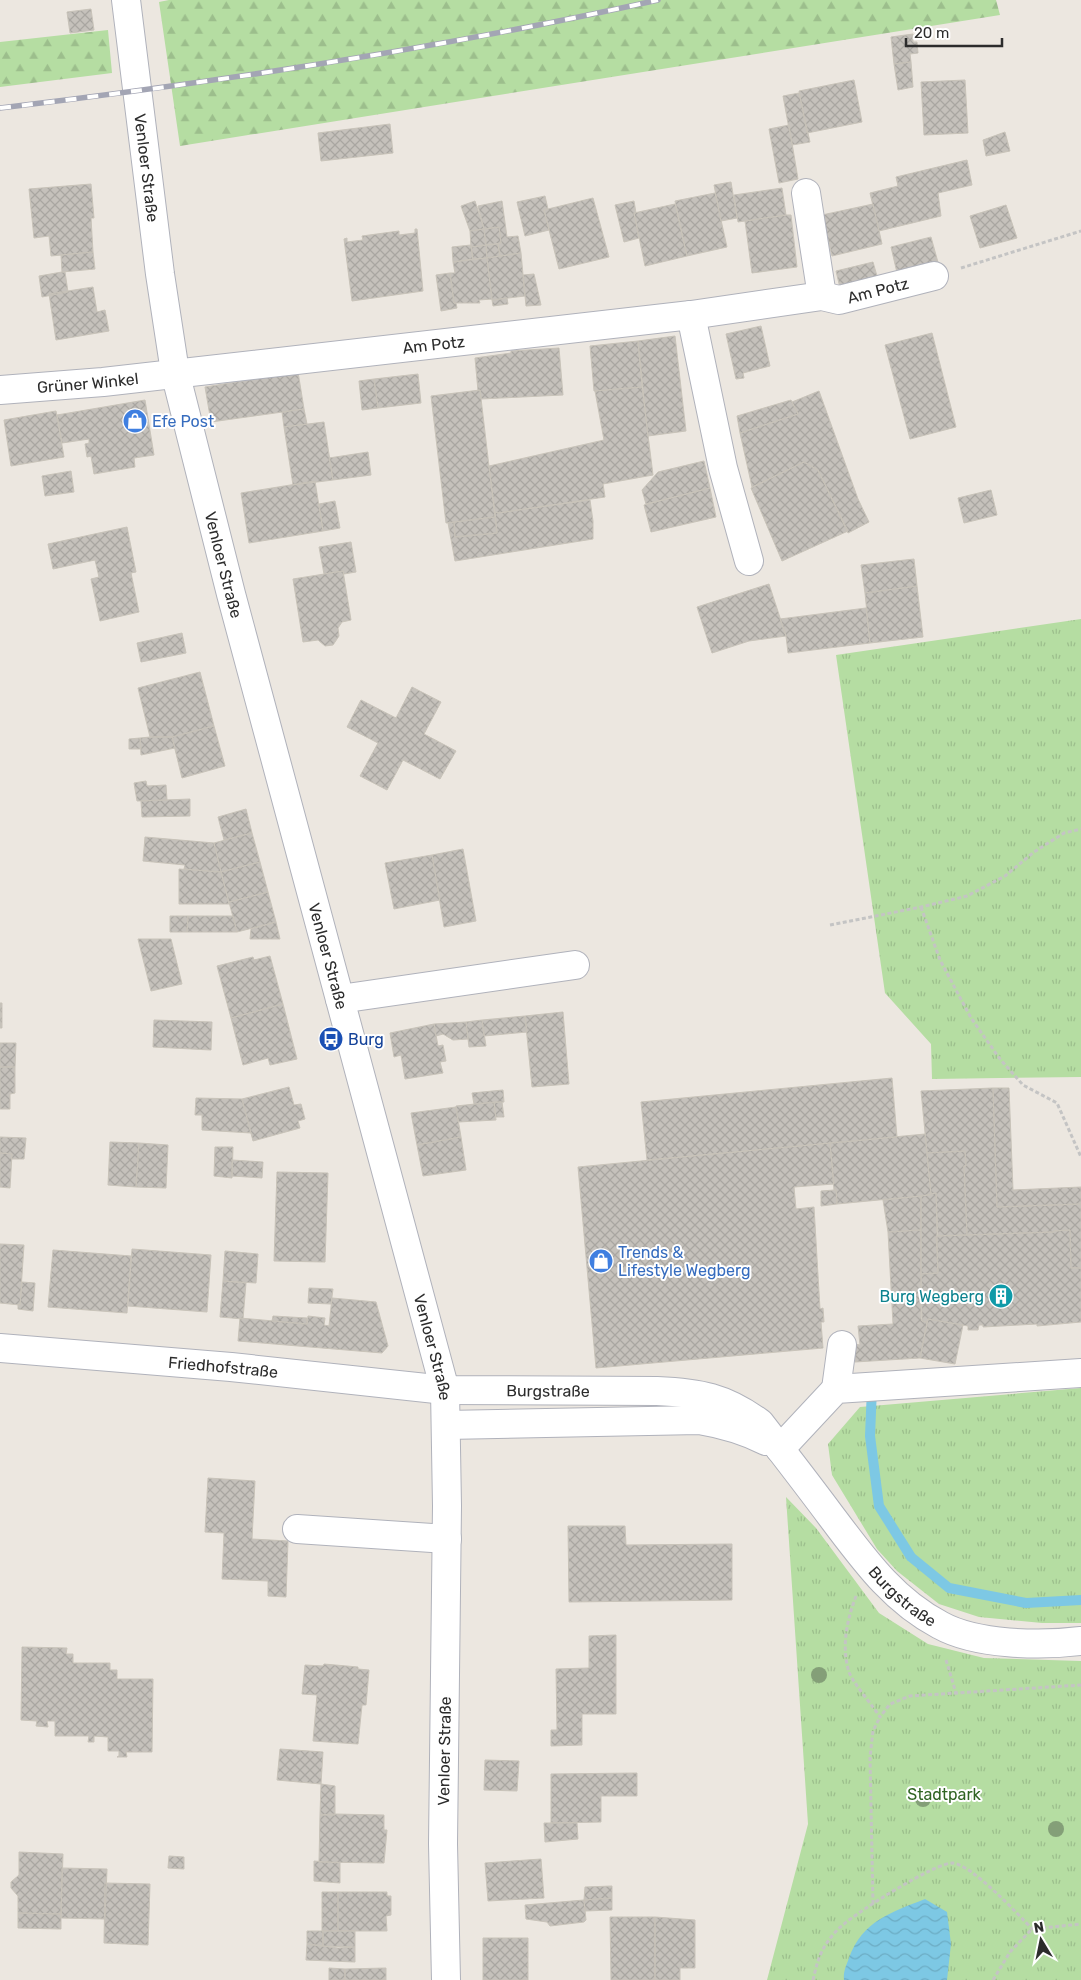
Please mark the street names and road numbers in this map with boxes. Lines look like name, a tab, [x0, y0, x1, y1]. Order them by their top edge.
street label: Venloer Straße	[130, 112, 162, 223]
street label: Am Potz	[845, 274, 911, 308]
street label: Am Potz	[401, 332, 466, 358]
street label: Grüner Winkel	[36, 369, 140, 397]
street label: Venloer Straße	[201, 509, 246, 620]
street label: Venloer Straße	[304, 901, 351, 1011]
street label: Venloer Straße	[410, 1292, 454, 1400]
street label: Friedhofstraße	[167, 1353, 279, 1382]
street label: Burgstraße	[506, 1381, 590, 1401]
street label: Burgstraße	[864, 1562, 940, 1631]
street label: Venloer Straße	[434, 1696, 455, 1806]

